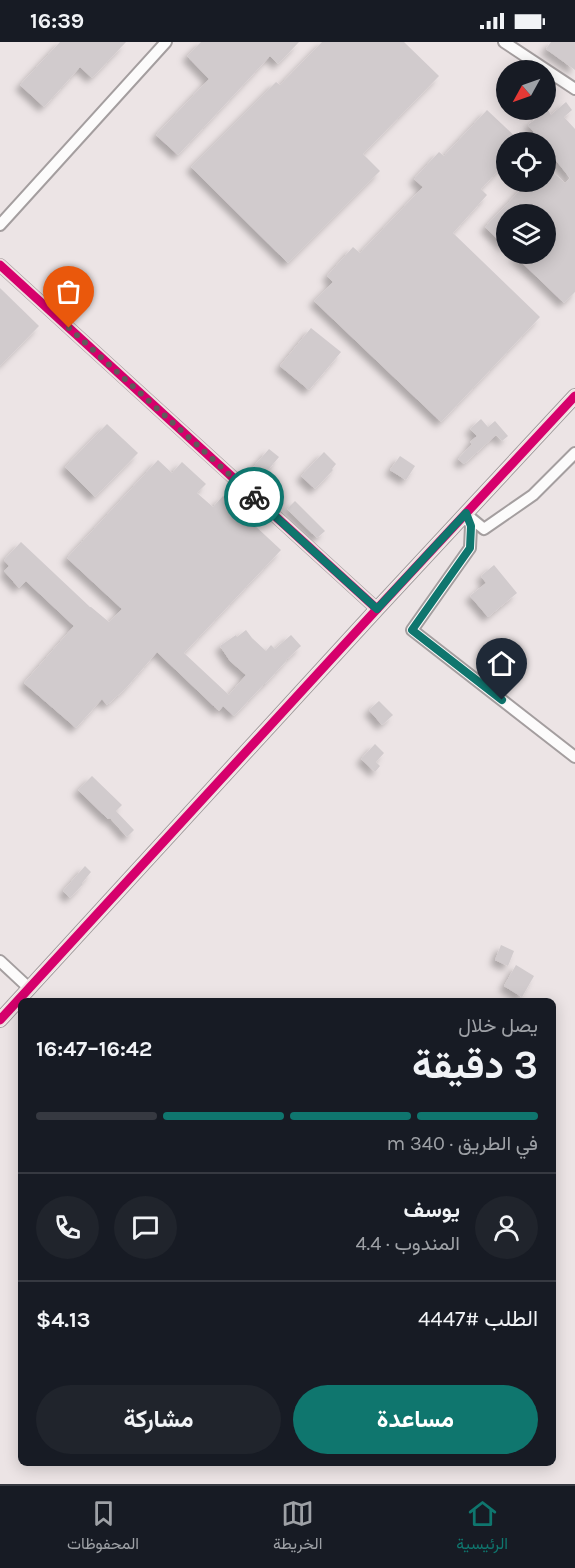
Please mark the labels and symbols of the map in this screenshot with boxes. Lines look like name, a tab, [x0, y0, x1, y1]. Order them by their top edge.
north arrow	[496, 60, 556, 120]
pin	[43, 266, 94, 328]
courier	[224, 467, 284, 527]
pin	[476, 638, 527, 700]

